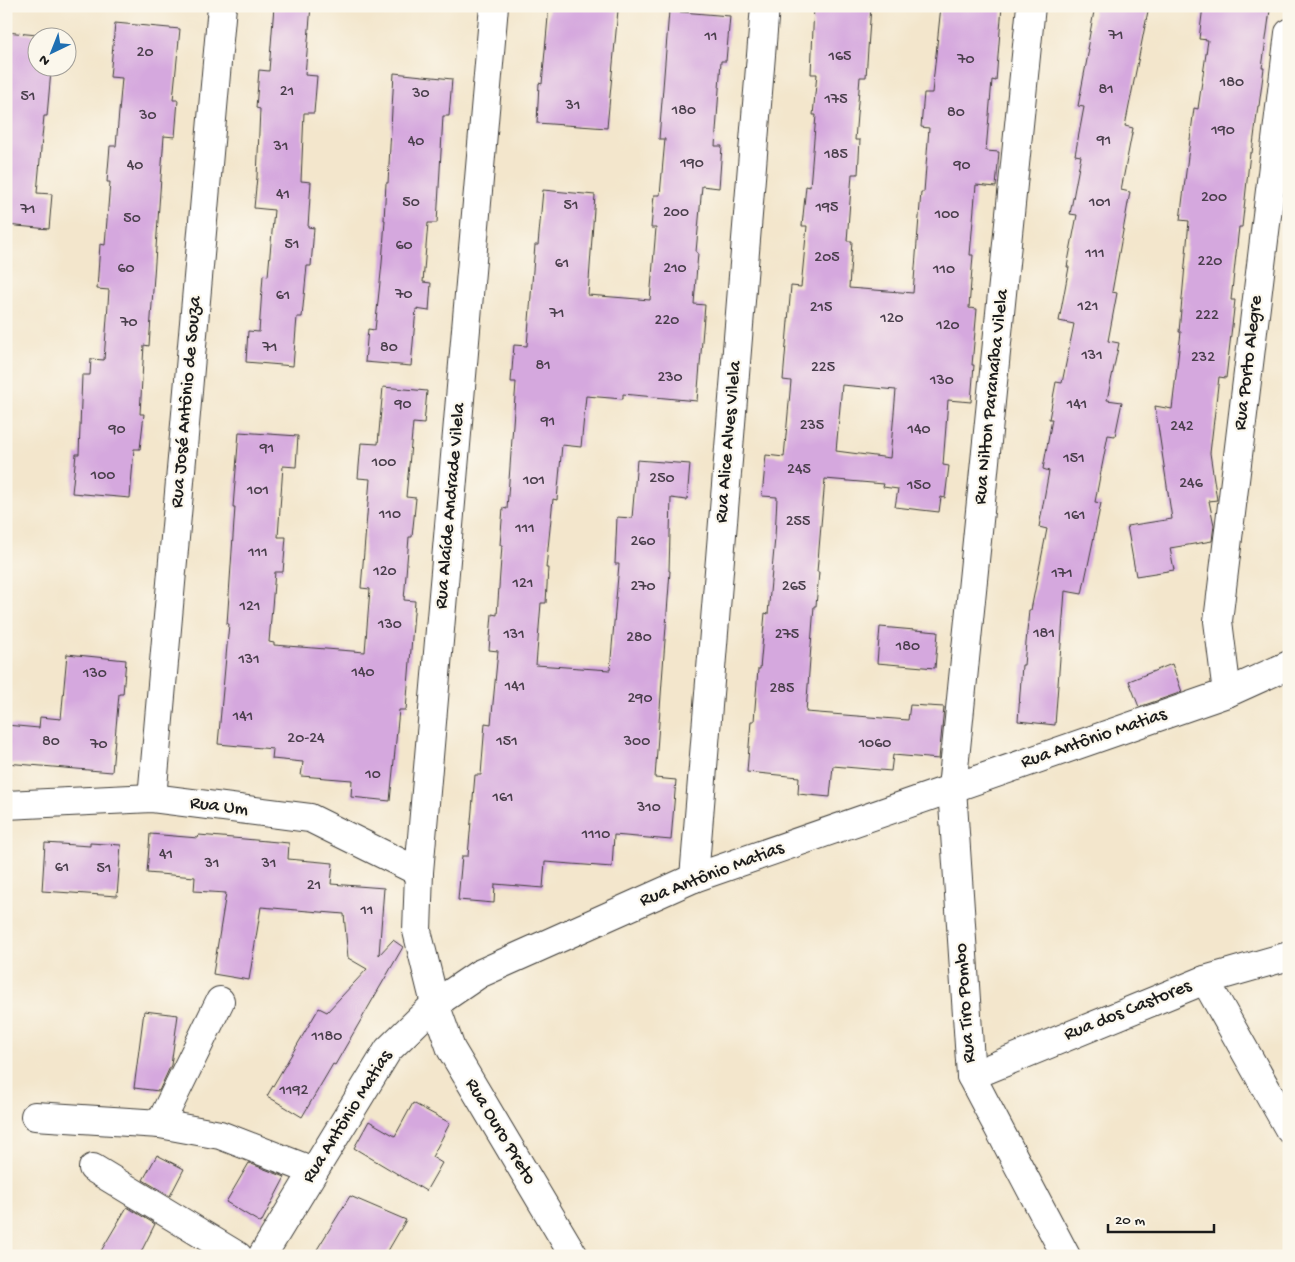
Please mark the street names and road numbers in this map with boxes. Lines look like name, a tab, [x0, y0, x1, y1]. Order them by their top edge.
street label: Rua Nilton Paranaíba Vilela	[969, 287, 1015, 506]
street label: Rua José Antônio de Souza	[166, 294, 208, 509]
street label: Rua Porto Alegre	[1229, 294, 1269, 432]
street label: Rua Alice Alves Vilela	[710, 359, 748, 524]
street label: Rua Alaíde Andrade Vilela	[431, 400, 472, 610]
street label: Rua Antônio Matias	[1018, 703, 1171, 775]
street label: Rua Um	[189, 792, 250, 822]
street label: Rua Antônio Matias	[637, 837, 788, 913]
street label: Rua Tiro Pombo	[950, 942, 982, 1064]
street label: Rua dos Castores	[1061, 975, 1196, 1047]
street label: Rua Antônio Matias	[298, 1045, 399, 1188]
street label: Rua Ouro Preto	[459, 1075, 541, 1189]

